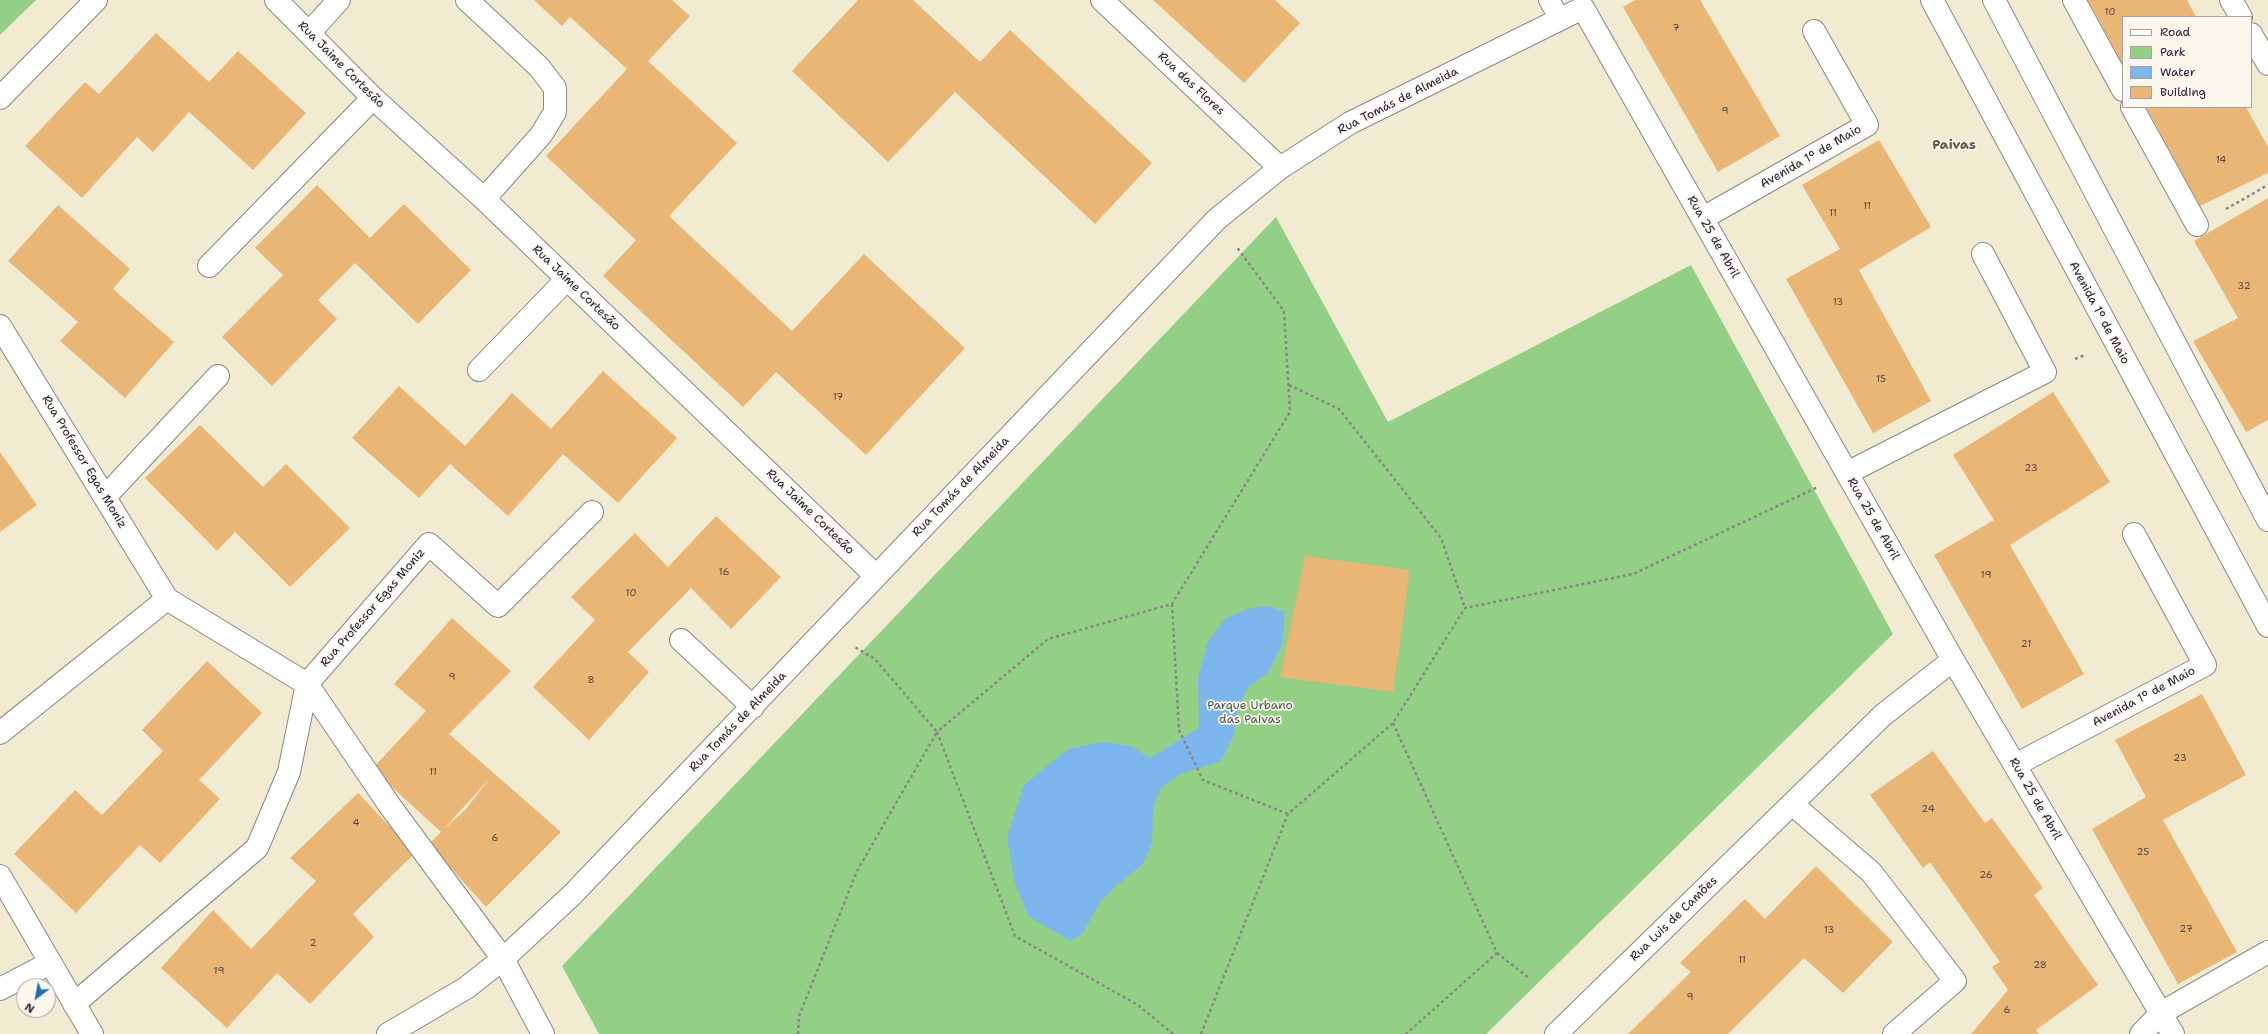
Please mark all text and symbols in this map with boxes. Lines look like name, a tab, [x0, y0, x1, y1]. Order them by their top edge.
house number: 10	[2105, 6, 2115, 18]
legend	[2122, 16, 2252, 108]
street label: Rua Jaime Cortesão	[295, 19, 387, 111]
house number: 7	[1673, 22, 1679, 34]
text: Road	[2160, 24, 2190, 40]
text: Park	[2160, 44, 2186, 60]
street label: Rua das Flores	[1155, 49, 1227, 119]
street label: Rua Tomás de Almeida	[1335, 64, 1461, 138]
text: Water	[2160, 64, 2195, 80]
text: Building	[2160, 84, 2206, 100]
house number: 9	[1722, 105, 1728, 117]
street label: Avenida 1º de Maio	[1758, 122, 1864, 192]
district label: Paivas	[1932, 138, 1976, 154]
house number: 14	[2216, 154, 2226, 166]
street label: Rua 25 de Abril	[1684, 193, 1742, 281]
house number: 11	[1863, 200, 1871, 212]
house number: 11	[1829, 207, 1837, 219]
street label: Rua Jaime Cortesão	[529, 242, 623, 334]
street label: Avenida 1º de Maio	[2066, 259, 2132, 367]
house number: 32	[2237, 280, 2251, 292]
house number: 13	[1833, 296, 1843, 308]
house number: 15	[1876, 373, 1886, 385]
house number: 17	[833, 391, 843, 403]
street label: Rua Professor Egas Moniz	[39, 393, 129, 531]
street label: Rua Tomás de Almeida	[910, 434, 1012, 540]
house number: 23	[2024, 462, 2038, 474]
street label: Rua Jaime Cortesão	[763, 466, 857, 558]
street label: Rua 25 de Abril	[1844, 475, 1902, 563]
street label: Rua Professor Egas Moniz	[318, 546, 428, 670]
house number: 16	[719, 566, 729, 578]
house number: 19	[1981, 569, 1991, 581]
house number: 10	[626, 587, 636, 599]
house number: 21	[2021, 638, 2031, 650]
street label: Avenida 1º de Maio	[2090, 664, 2198, 730]
street label: Rua Tomás de Almeida	[687, 669, 789, 775]
house number: 9	[449, 671, 455, 683]
house number: 8	[588, 674, 594, 686]
park label: Parque Urbano das Paivas	[1207, 699, 1293, 727]
house number: 23	[2173, 752, 2187, 764]
street label: Rua 25 de Abril	[2006, 755, 2064, 843]
house number: 11	[429, 766, 437, 778]
house number: 24	[1921, 803, 1935, 815]
house number: 4	[353, 817, 359, 829]
house number: 6	[492, 832, 498, 844]
house number: 25	[2137, 846, 2149, 858]
house number: 26	[1979, 869, 1993, 881]
street label: Rua Luis de Camões	[1627, 874, 1721, 964]
house number: 27	[2179, 923, 2193, 935]
house number: 13	[1824, 924, 1834, 936]
house number: 2	[310, 937, 316, 949]
house number: 11	[1738, 954, 1746, 966]
house number: 28	[2033, 959, 2047, 971]
house number: 19	[214, 965, 224, 977]
north arrow	[16, 978, 56, 1018]
house number: 9	[1687, 991, 1693, 1003]
text: N	[22, 999, 38, 1016]
house number: 6	[2004, 1004, 2010, 1016]

